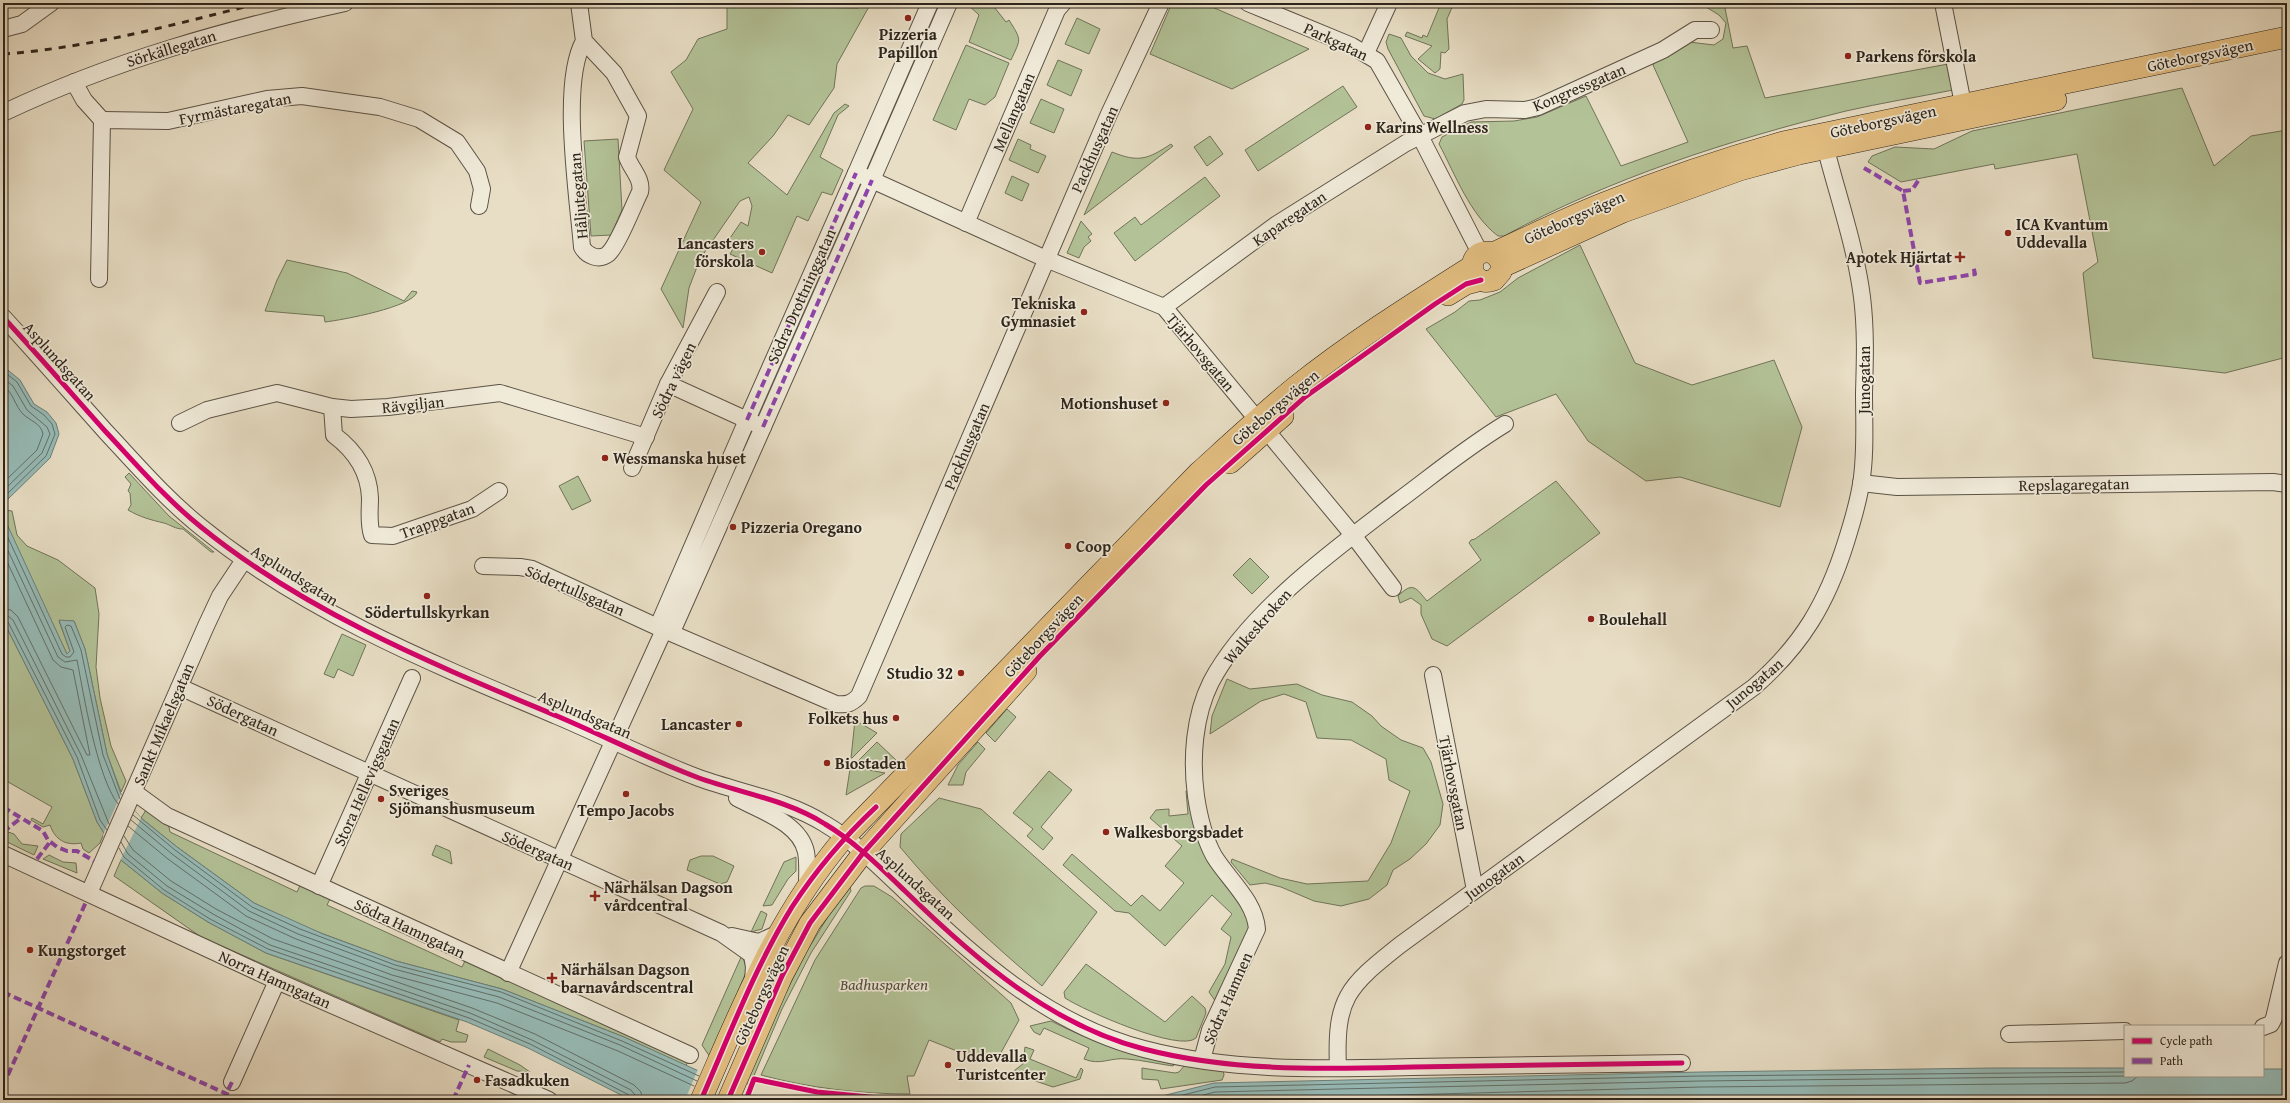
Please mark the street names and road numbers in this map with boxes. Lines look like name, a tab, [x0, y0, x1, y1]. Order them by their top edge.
street label: Parkgatan	[1300, 16, 1372, 66]
street label: Sörkällegatan	[123, 23, 219, 73]
street label: Göteborgsvägen	[2145, 32, 2255, 78]
street label: Kongressgatan	[1529, 57, 1629, 117]
street label: Mellangatan	[986, 69, 1040, 155]
street label: Fyrmästaregatan	[177, 85, 293, 131]
street label: Göteborgsvägen	[1828, 98, 1938, 144]
street label: Packhusgatan	[1064, 102, 1124, 196]
street label: Håljutegatan	[562, 152, 594, 240]
street label: Kaparegatan	[1247, 184, 1331, 252]
street label: Göteborgsvägen	[1520, 184, 1628, 250]
street label: Södra Drottninggatan	[760, 225, 842, 367]
street label: Tjärhovsgatan	[1161, 307, 1241, 397]
street label: Asplundsgatan	[18, 316, 102, 406]
street label: Södra vägen	[644, 338, 702, 422]
street label: Junogatan	[1852, 346, 1876, 416]
street label: Göteborgsvägen	[1226, 363, 1324, 451]
street label: Rävgiljan	[381, 389, 445, 419]
street label: Packhusgatan	[937, 399, 995, 493]
street label: Repslagaregatan	[2018, 471, 2130, 497]
street label: Trappgatan	[396, 495, 478, 545]
street label: Asplundsgatan	[246, 538, 344, 612]
street label: Södertullsgatan	[522, 558, 628, 622]
street label: Walkeskroken	[1217, 583, 1297, 669]
street label: Göteborgsvägen	[997, 587, 1089, 683]
street label: Junogatan	[1718, 652, 1788, 716]
street label: Sankt Mikaelsgatan	[126, 659, 200, 789]
street label: Asplundsgatan	[535, 684, 635, 744]
street label: Södergatan	[203, 688, 283, 742]
street label: Stora Hellevigsgatan	[327, 714, 405, 850]
street label: Tjärhovsgatan	[1433, 733, 1475, 833]
street label: Södergatan	[498, 824, 578, 876]
street label: Asplundsgatan	[871, 841, 961, 925]
street label: Junogatan	[1458, 846, 1529, 907]
street label: Södra Hamngatan	[351, 892, 469, 964]
street label: Göteborgsvägen	[727, 941, 795, 1049]
street label: Norra Hamngatan	[215, 943, 335, 1015]
street label: Södra Hamnen	[1196, 948, 1258, 1048]

